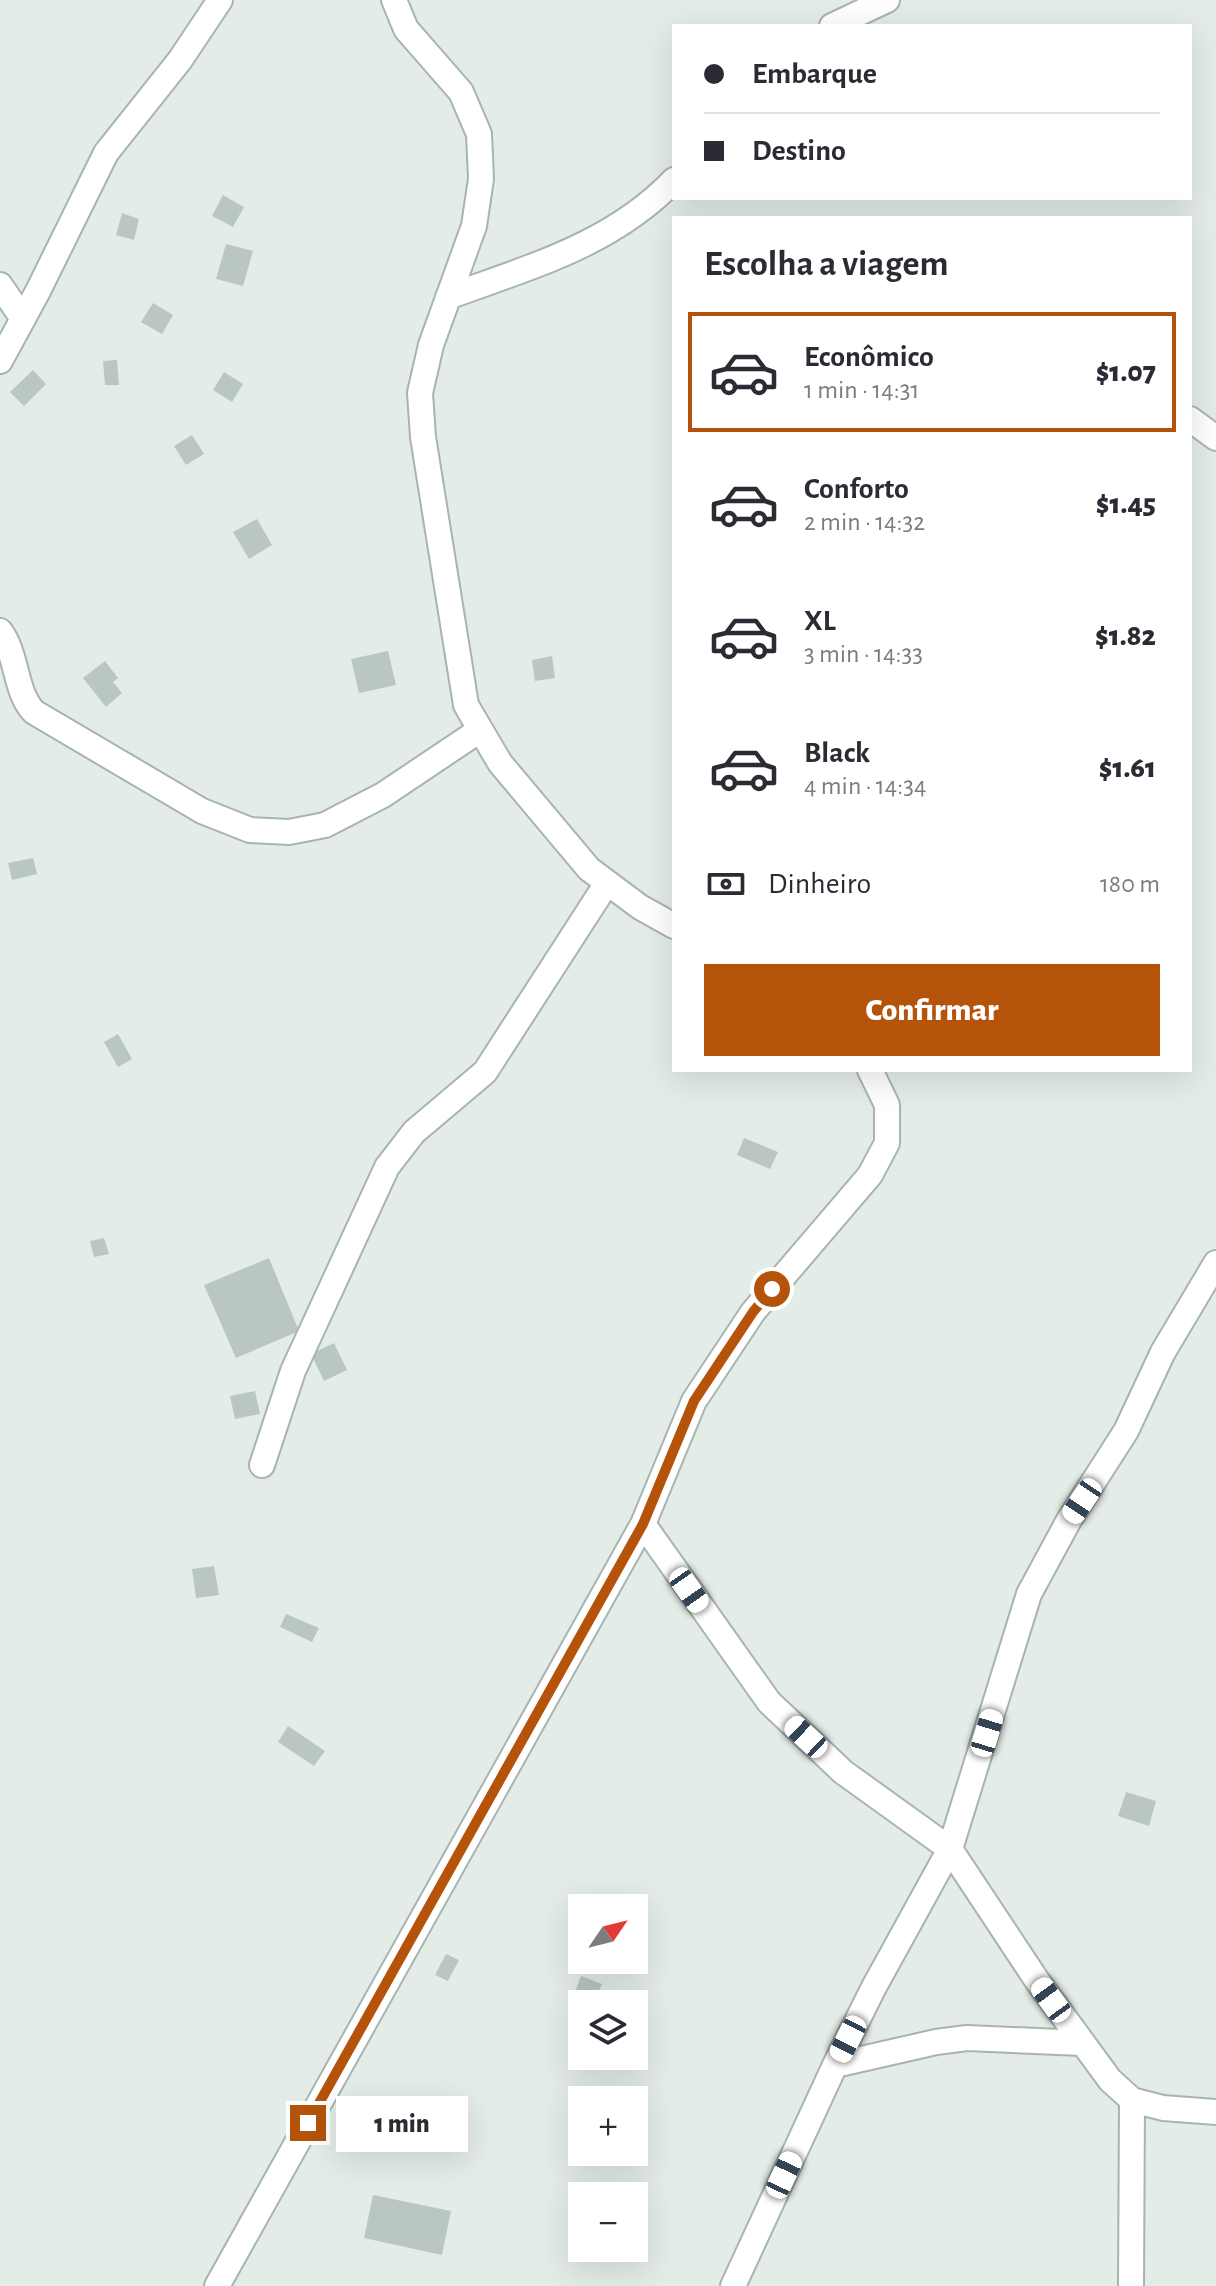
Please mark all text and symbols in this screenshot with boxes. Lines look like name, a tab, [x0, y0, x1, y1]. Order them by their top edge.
text: Embarque	[752, 59, 877, 89]
text: Destino	[752, 136, 846, 166]
text: Escolha a viagem	[704, 246, 949, 282]
icon: car	[708, 336, 780, 408]
text: Econômico	[804, 342, 934, 372]
text: $1.07	[1096, 357, 1156, 387]
text: 1 min · 14:31	[804, 377, 919, 403]
icon: car	[708, 468, 780, 540]
text: Conforto	[804, 474, 909, 504]
text: $1.45	[1096, 489, 1156, 519]
text: 2 min · 14:32	[804, 509, 925, 535]
icon: car	[708, 600, 780, 672]
text: XL	[804, 606, 836, 636]
text: $1.82	[1095, 621, 1156, 651]
text: 3 min · 14:33	[804, 641, 923, 667]
icon: car	[708, 732, 780, 804]
text: Black	[804, 738, 870, 768]
text: $1.61	[1099, 753, 1156, 783]
text: 4 min · 14:34	[804, 773, 926, 799]
icon: cash	[704, 862, 748, 906]
text: Dinheiro	[768, 869, 871, 899]
text: 180 m	[1100, 871, 1160, 897]
button: Confirmar	[704, 964, 1160, 1056]
route start	[754, 1271, 790, 1307]
car	[1059, 1474, 1105, 1528]
car	[665, 1563, 713, 1617]
car	[969, 1707, 1005, 1759]
car	[780, 1712, 832, 1762]
north arrow	[568, 1894, 648, 1974]
map controls	[568, 1894, 648, 2262]
car	[1027, 1974, 1075, 2026]
button: layers	[568, 1990, 648, 2070]
car	[826, 2012, 870, 2066]
button: +	[568, 2086, 648, 2166]
callout: 1 min	[336, 2095, 468, 2151]
route end	[290, 2105, 326, 2141]
text: 1 min	[374, 2111, 430, 2137]
car	[763, 2148, 805, 2202]
button: −	[568, 2182, 648, 2262]

